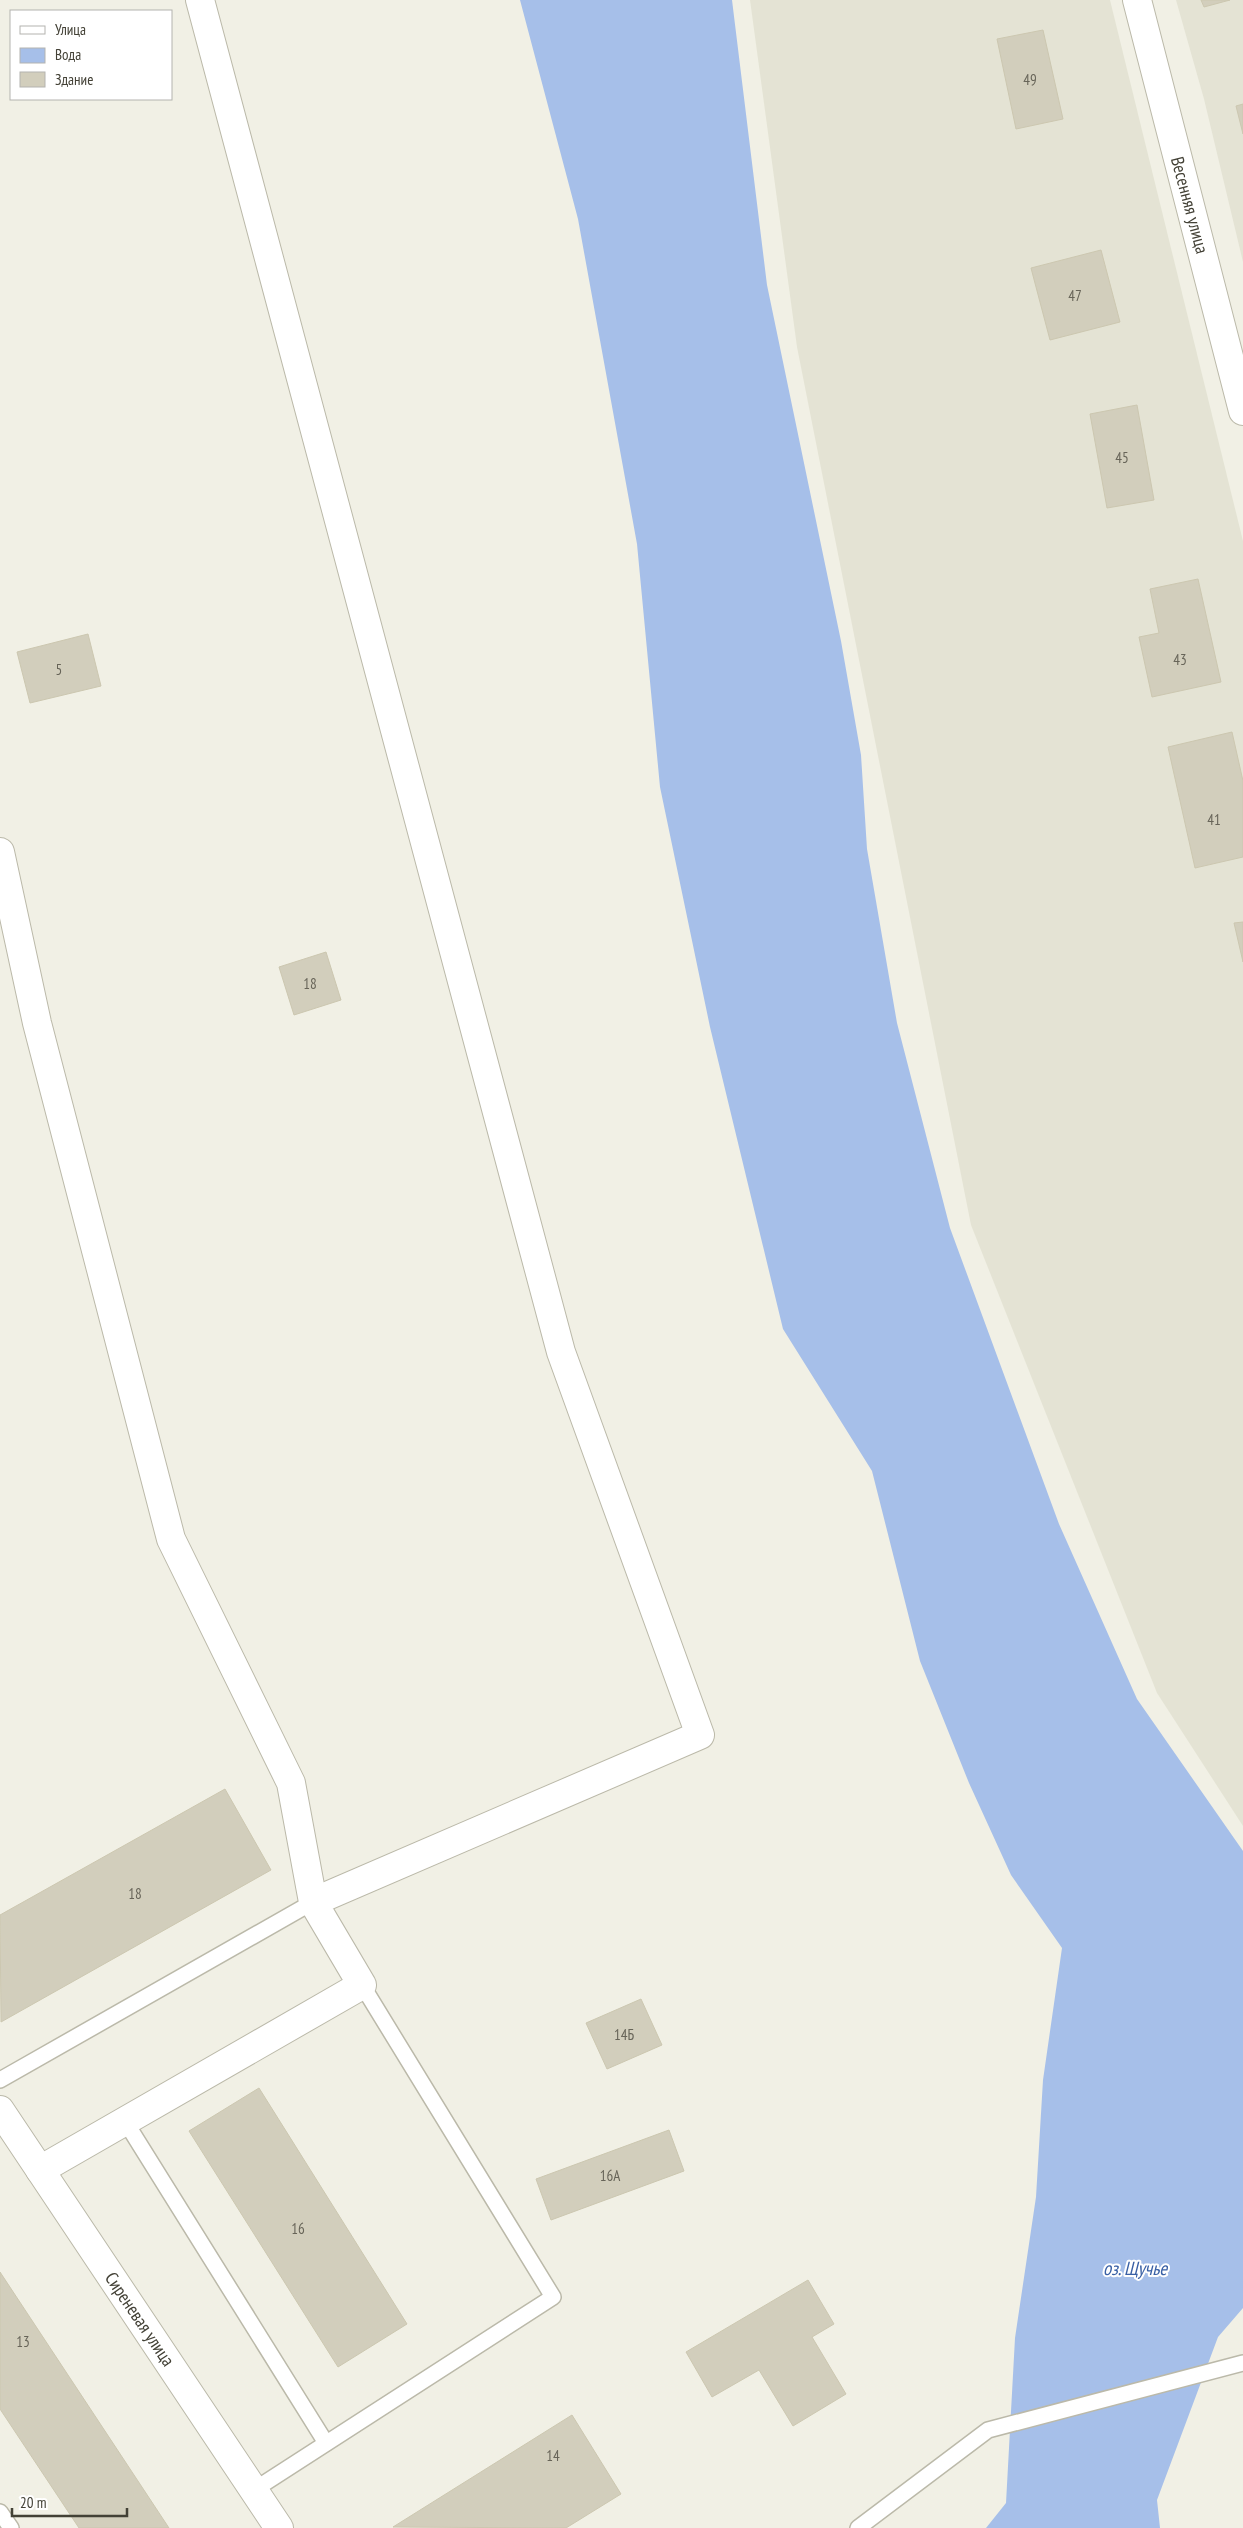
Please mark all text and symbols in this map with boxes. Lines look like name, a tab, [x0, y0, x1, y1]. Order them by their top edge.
legend	[10, 10, 172, 100]
text: Улица	[55, 20, 86, 39]
text: Вода	[55, 45, 81, 64]
text: Здание	[55, 70, 93, 89]
house number: 49	[1023, 70, 1037, 89]
street label: Весенняя улица	[1166, 154, 1214, 256]
house number: 47	[1068, 286, 1082, 305]
house number: 45	[1115, 448, 1129, 467]
house number: 43	[1173, 650, 1187, 669]
house number: 5	[56, 660, 62, 679]
house number: 41	[1207, 810, 1221, 829]
house number: 18	[303, 974, 317, 993]
house number: 18	[128, 1884, 142, 1903]
house number: 14Б	[614, 2025, 634, 2044]
house number: 16А	[600, 2166, 621, 2185]
house number: 16	[291, 2219, 305, 2238]
water label: оз. Щучье	[1103, 2256, 1168, 2280]
street label: Сиреневая улица	[100, 2267, 180, 2371]
house number: 13	[16, 2332, 30, 2351]
house number: 14	[546, 2446, 560, 2465]
scale bar	[12, 2486, 128, 2518]
text: 20 m	[20, 2493, 46, 2512]

